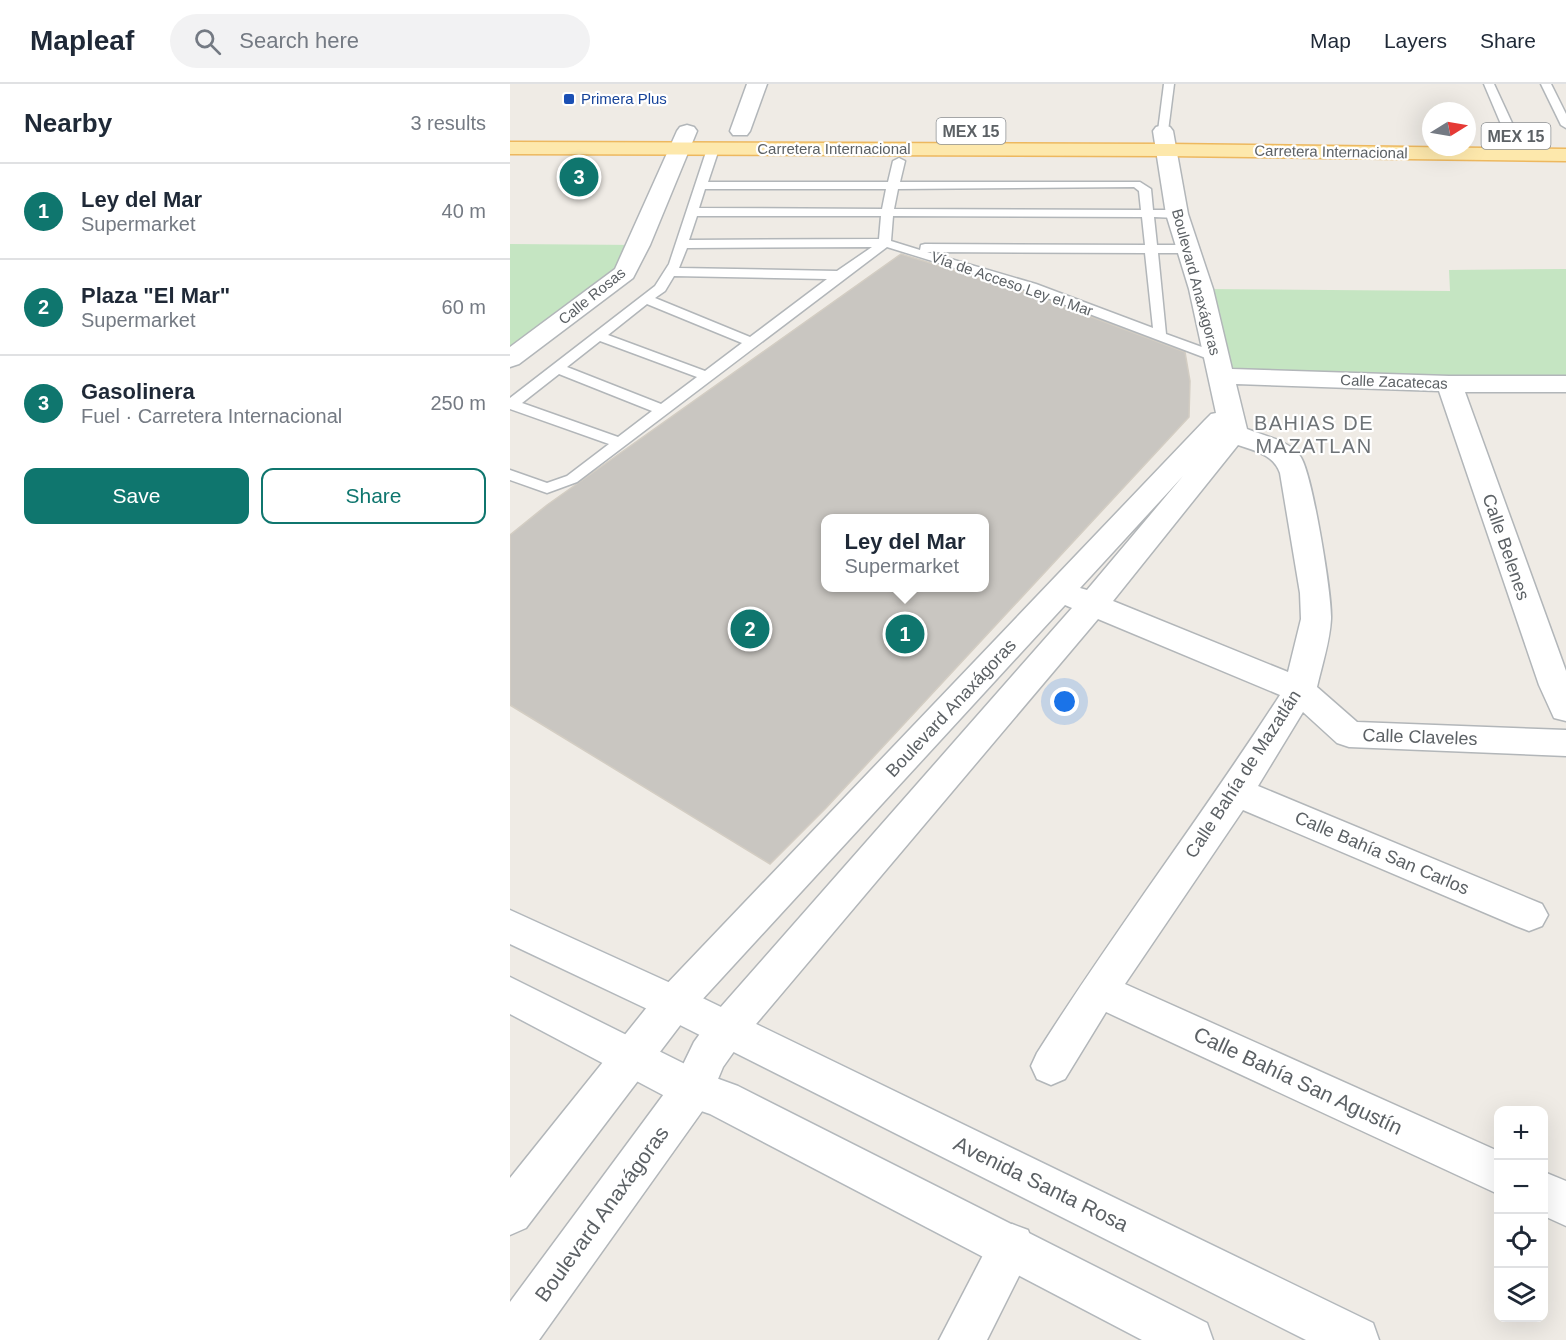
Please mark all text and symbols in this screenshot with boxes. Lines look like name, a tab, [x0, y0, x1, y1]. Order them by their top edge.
search box	[170, 14, 590, 68]
text: Mapleaf	[30, 25, 134, 56]
icon: search	[191, 25, 224, 58]
text: Search here	[239, 28, 359, 53]
text: Map	[1310, 29, 1351, 52]
text: Layers	[1384, 29, 1447, 52]
text: Share	[1480, 29, 1536, 52]
place label: Primera Plus	[581, 90, 667, 107]
marker: Primera Plus	[562, 92, 576, 106]
north arrow	[1422, 102, 1476, 156]
text: Nearby	[24, 108, 112, 138]
text: 3 results	[410, 112, 486, 134]
road number: MEX 15	[936, 118, 1006, 144]
road number: MEX 15	[1482, 123, 1550, 149]
street label: Carretera Internacional	[757, 140, 911, 157]
street label: Carretera Internacional	[1254, 142, 1408, 161]
pin: 3	[560, 154, 598, 200]
text: Ley del Mar	[81, 187, 202, 212]
text: 1	[38, 200, 49, 222]
text: 40 m	[442, 200, 486, 222]
street label: Boulevard Anaxágoras	[1169, 207, 1224, 357]
text: Supermarket	[81, 213, 196, 235]
street label: Vía de Acceso Ley el Mar	[929, 248, 1095, 319]
street label: Calle Rosas	[555, 264, 628, 328]
text: Plaza "El Mar"	[81, 283, 230, 308]
text: 2	[38, 296, 49, 318]
text: 60 m	[442, 296, 486, 318]
text: Supermarket	[81, 309, 196, 331]
street label: Calle Zacatecas	[1340, 371, 1448, 392]
text: Gasolinera	[81, 379, 195, 404]
text: 3	[38, 392, 49, 414]
text: 250 m	[430, 392, 486, 414]
text: Fuel · Carretera Internacional	[81, 405, 342, 427]
district label: BAHIAS DE MAZATLAN	[1254, 412, 1374, 457]
button: Save	[24, 468, 249, 524]
button: Share	[261, 468, 486, 524]
street label: Calle Belenes	[1478, 491, 1534, 603]
popup	[821, 514, 989, 592]
text: Ley del Mar	[844, 529, 966, 554]
text: Supermarket	[844, 555, 959, 577]
pin: 2	[730, 606, 770, 652]
pin: 1	[886, 612, 924, 656]
street label: Boulevard Anaxágoras	[882, 635, 1020, 781]
street label: Calle Bahía de Mazatlán	[1181, 686, 1305, 862]
your location	[1050, 687, 1079, 716]
street label: Calle Claveles	[1362, 725, 1478, 749]
street label: Calle Bahía San Carlos	[1292, 807, 1472, 899]
street label: Calle Bahía San Agustín	[1190, 1022, 1406, 1139]
map controls	[1494, 1106, 1548, 1322]
button: +	[1494, 1106, 1548, 1160]
street label: Boulevard Anaxágoras	[530, 1121, 673, 1306]
street label: Avenida Santa Rosa	[950, 1131, 1132, 1236]
button: −	[1494, 1160, 1548, 1214]
button: locate	[1494, 1214, 1548, 1268]
button: layers	[1494, 1268, 1548, 1322]

